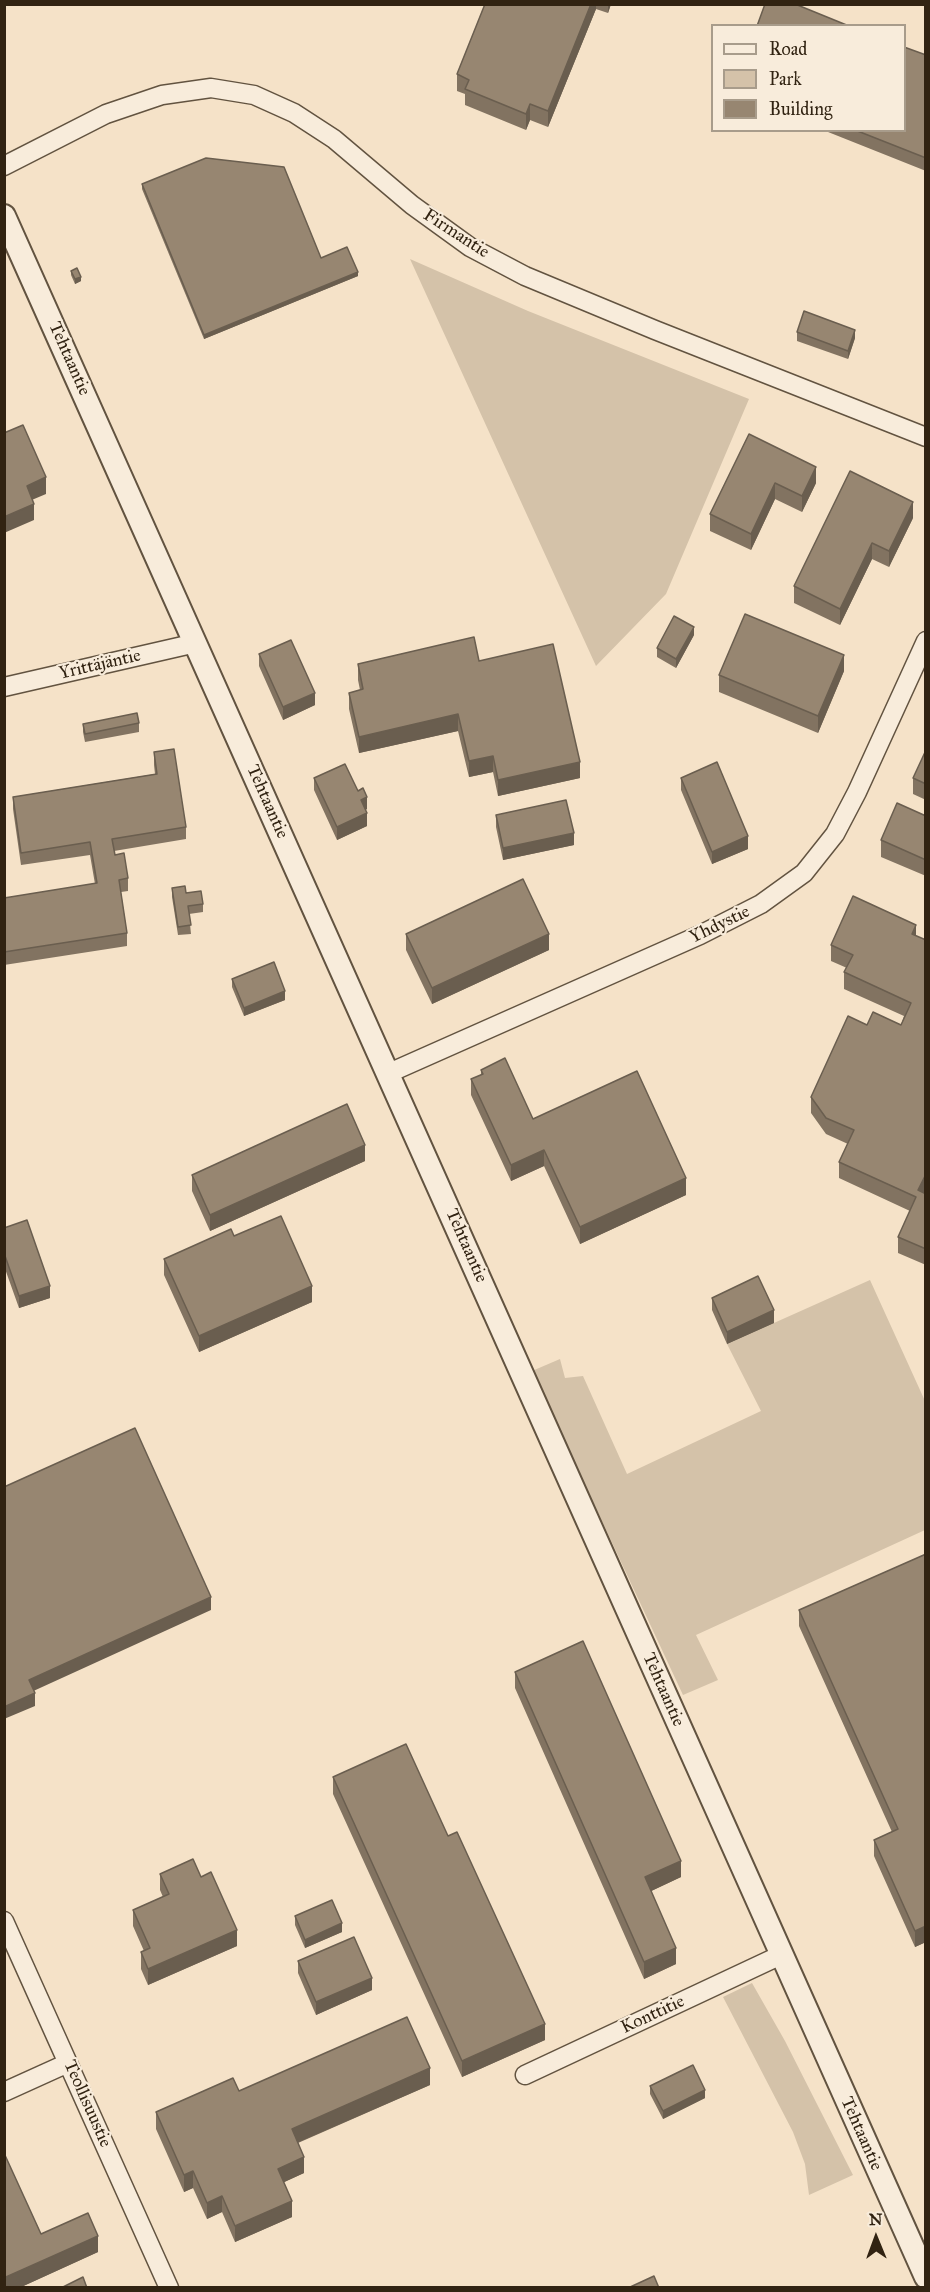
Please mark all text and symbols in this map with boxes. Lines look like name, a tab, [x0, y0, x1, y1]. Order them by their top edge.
legend	[711, 24, 906, 132]
text: Road	[769, 38, 807, 60]
text: Park	[769, 68, 802, 90]
text: Building	[769, 98, 832, 120]
street label: Firmantie	[419, 205, 493, 263]
street label: Tehtaantie	[43, 319, 95, 399]
street label: Yrittäjäntie	[57, 645, 143, 685]
street label: Tehtaantie	[241, 762, 293, 842]
street label: Yhdystie	[686, 901, 754, 949]
street label: Tehtaantie	[440, 1206, 492, 1286]
street label: Tehtaantie	[637, 1650, 689, 1730]
street label: Konttitie	[618, 1991, 688, 2039]
street label: Teollisuustie	[58, 2057, 116, 2151]
street label: Tehtaantie	[835, 2094, 887, 2174]
north arrow	[846, 2208, 906, 2268]
text: N	[869, 2210, 883, 2229]

